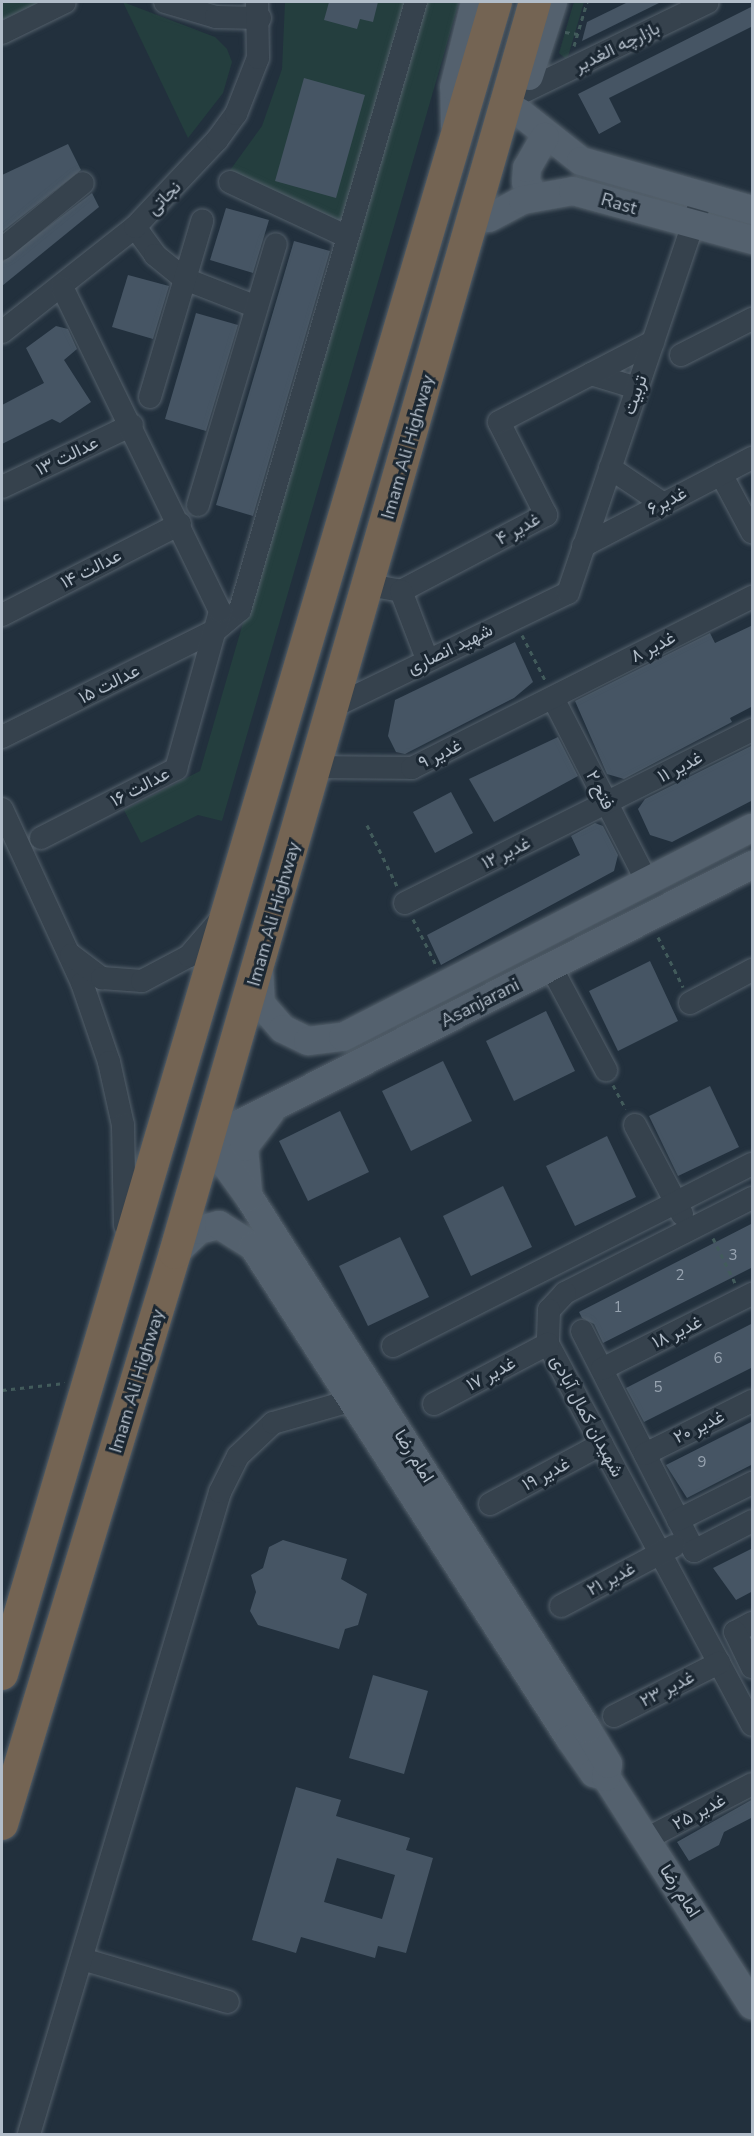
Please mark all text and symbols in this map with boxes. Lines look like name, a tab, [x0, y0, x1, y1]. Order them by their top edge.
street label: بازارچه الغدیر	[571, 17, 663, 77]
street label: نجاتی	[142, 176, 186, 220]
street label: Rast	[599, 189, 639, 219]
street label: Imam Ali Highway	[377, 372, 439, 522]
street label: تربیت	[618, 372, 652, 418]
street label: عدالت ۱۳	[32, 432, 102, 480]
street label: غدیر۶	[644, 482, 690, 520]
street label: غدیر ۴	[492, 508, 544, 550]
street label: عدالت ۱۴	[57, 545, 125, 593]
street label: شهید انصاری	[404, 619, 496, 679]
street label: غدیر ۸	[627, 627, 679, 667]
street label: عدالت ۱۵	[75, 660, 143, 708]
street label: غدیر ۹	[415, 734, 465, 774]
street label: غدیر ۱۱	[654, 747, 706, 787]
street label: عدالت ۱۶	[107, 763, 173, 811]
street label: فتح ۲	[581, 767, 619, 813]
street label: غدیر ۱۲	[478, 832, 534, 874]
street label: Imam Ali Highway	[243, 839, 305, 989]
street label: Asanjarani	[437, 974, 523, 1032]
house number: 3	[729, 1247, 737, 1265]
house number: 2	[676, 1267, 684, 1285]
house number: 1	[614, 1299, 622, 1317]
street label: Imam Ali Highway	[105, 1307, 169, 1455]
street label: غدیر ۱۸	[649, 1311, 705, 1353]
house number: 6	[714, 1350, 722, 1368]
street label: شهیدان کمال آبادی	[546, 1351, 628, 1481]
street label: غدیر ۱۷	[463, 1352, 519, 1396]
house number: 5	[654, 1379, 662, 1397]
street label: غدیر ۲۰	[670, 1406, 728, 1448]
street label: امام رضا	[389, 1426, 439, 1486]
street label: غدیر ۱۹	[519, 1453, 573, 1495]
house number: 9	[698, 1454, 706, 1472]
street label: غدیر ۲۱	[583, 1557, 639, 1601]
street label: غدیر ۲۳	[636, 1666, 698, 1712]
street label: غدیر ۲۵	[669, 1789, 729, 1835]
street label: امام رضا	[655, 1861, 705, 1921]

